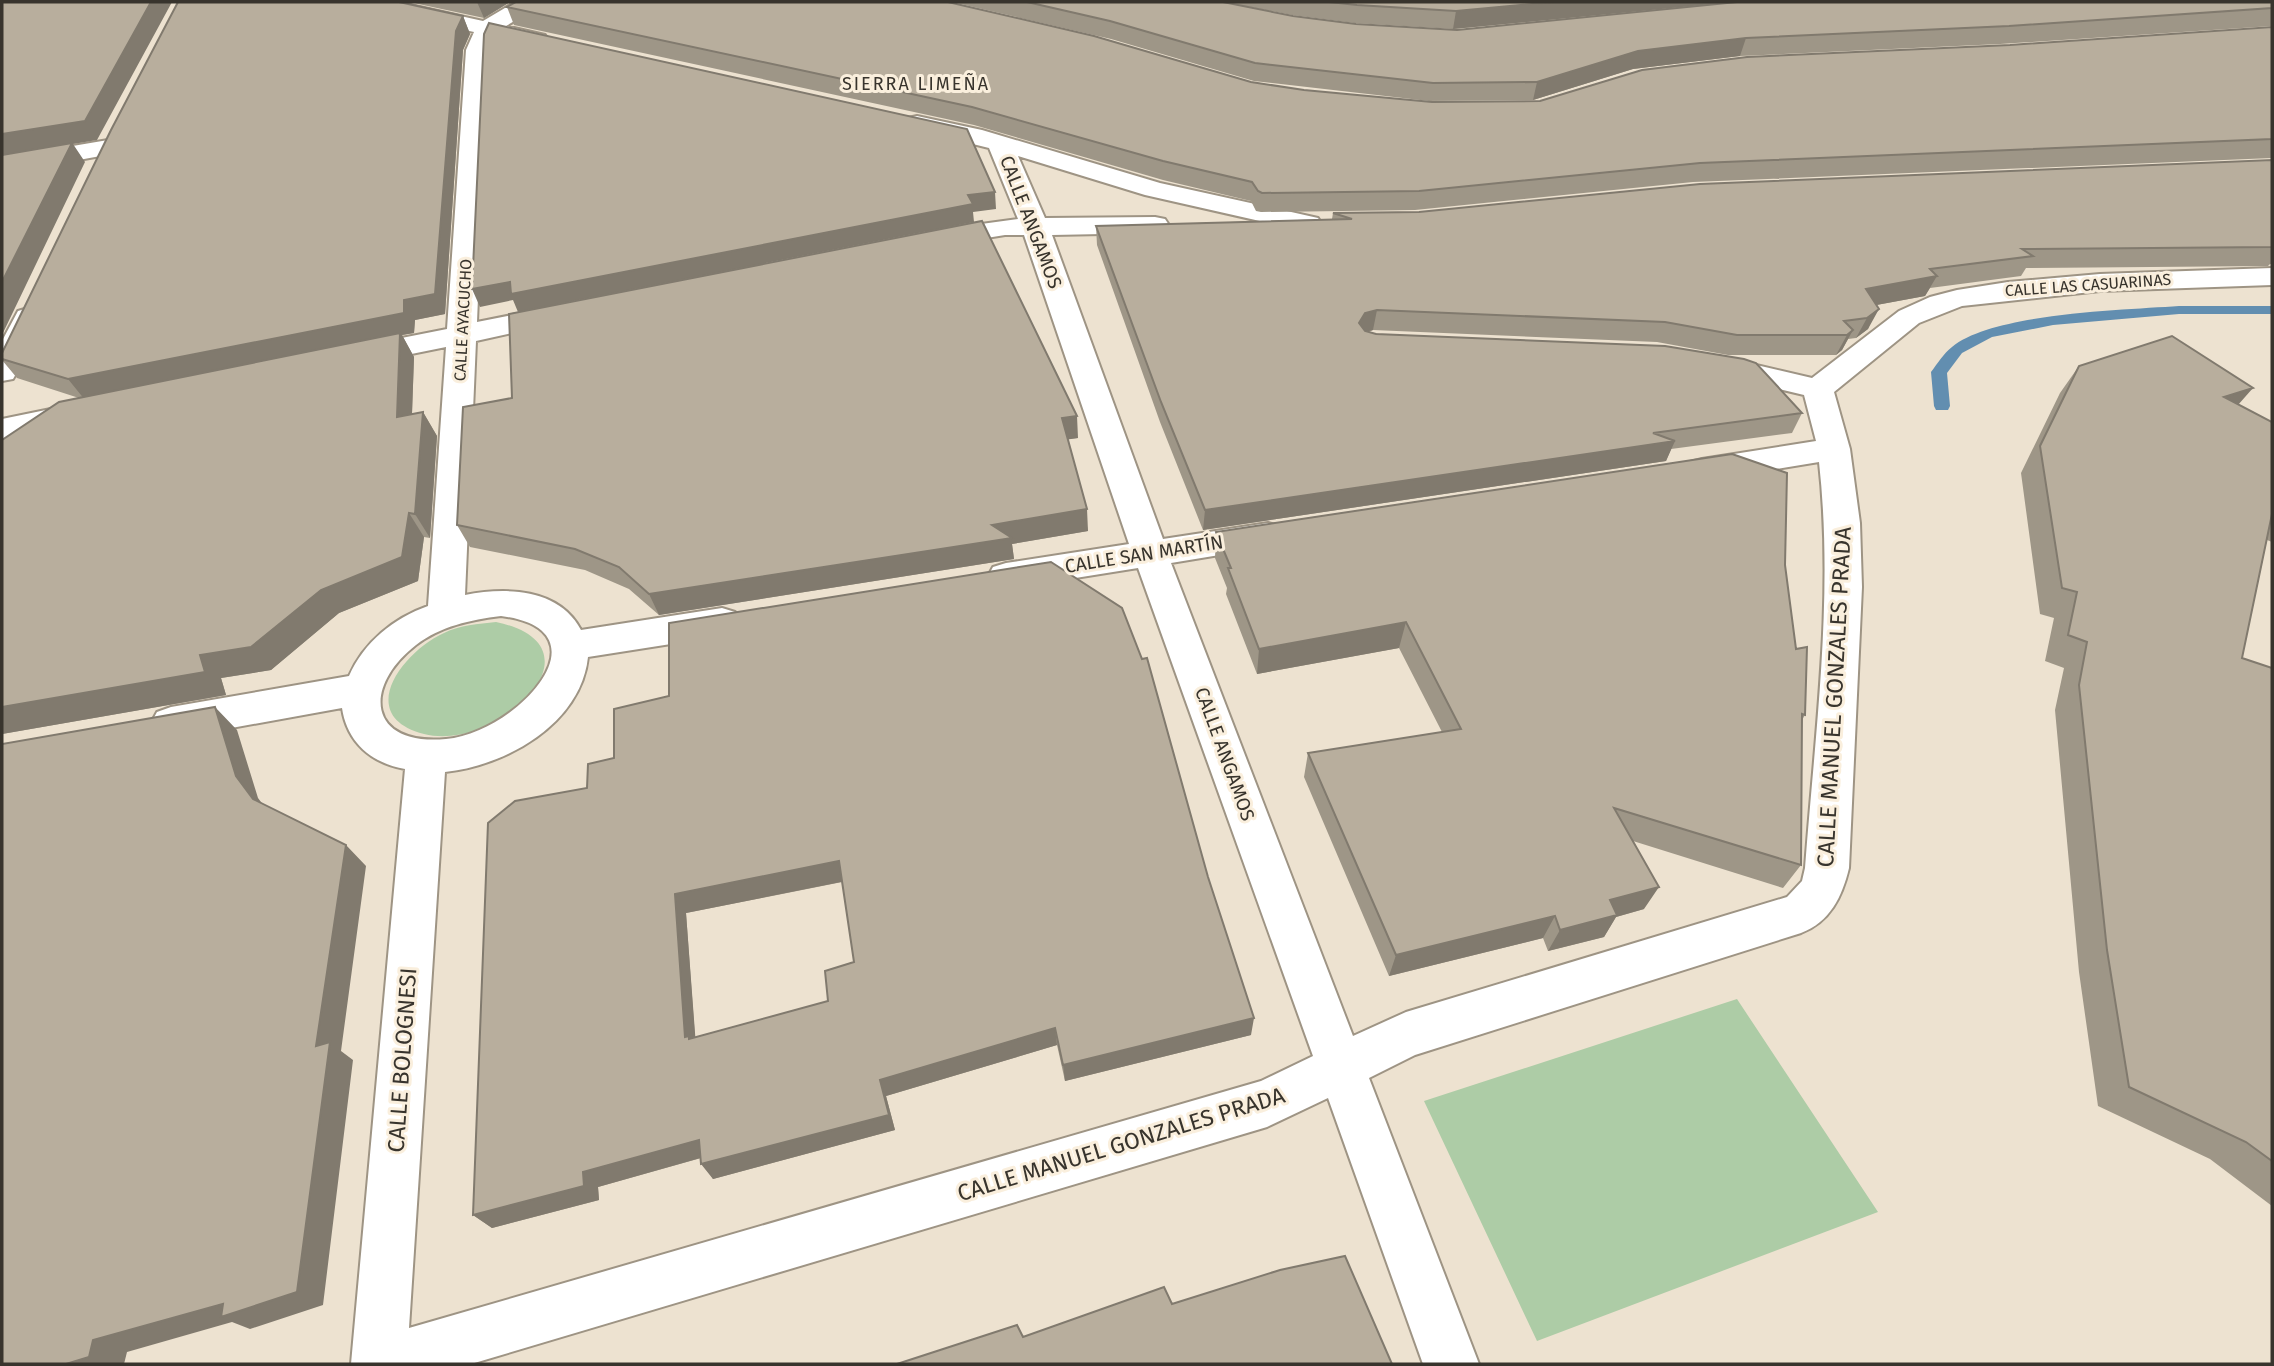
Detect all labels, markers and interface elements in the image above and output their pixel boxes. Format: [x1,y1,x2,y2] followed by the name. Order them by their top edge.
[842,72,990,95] district label: SIERRA LIMEÑA
[995,152,1067,292] street label: CALLE ANGAMOS
[450,258,476,382] street label: CALLE AYACUCHO
[2004,270,2172,300] street label: CALLE LAS CASUARINAS
[1811,525,1857,868] street label: CALLE MANUEL GONZALES PRADA
[1063,530,1225,578] street label: CALLE SAN MARTÍN
[1190,684,1260,824] street label: CALLE ANGAMOS
[382,967,422,1153] street label: CALLE BOLOGNESI
[954,1081,1289,1207] street label: CALLE MANUEL GONZALES PRADA

